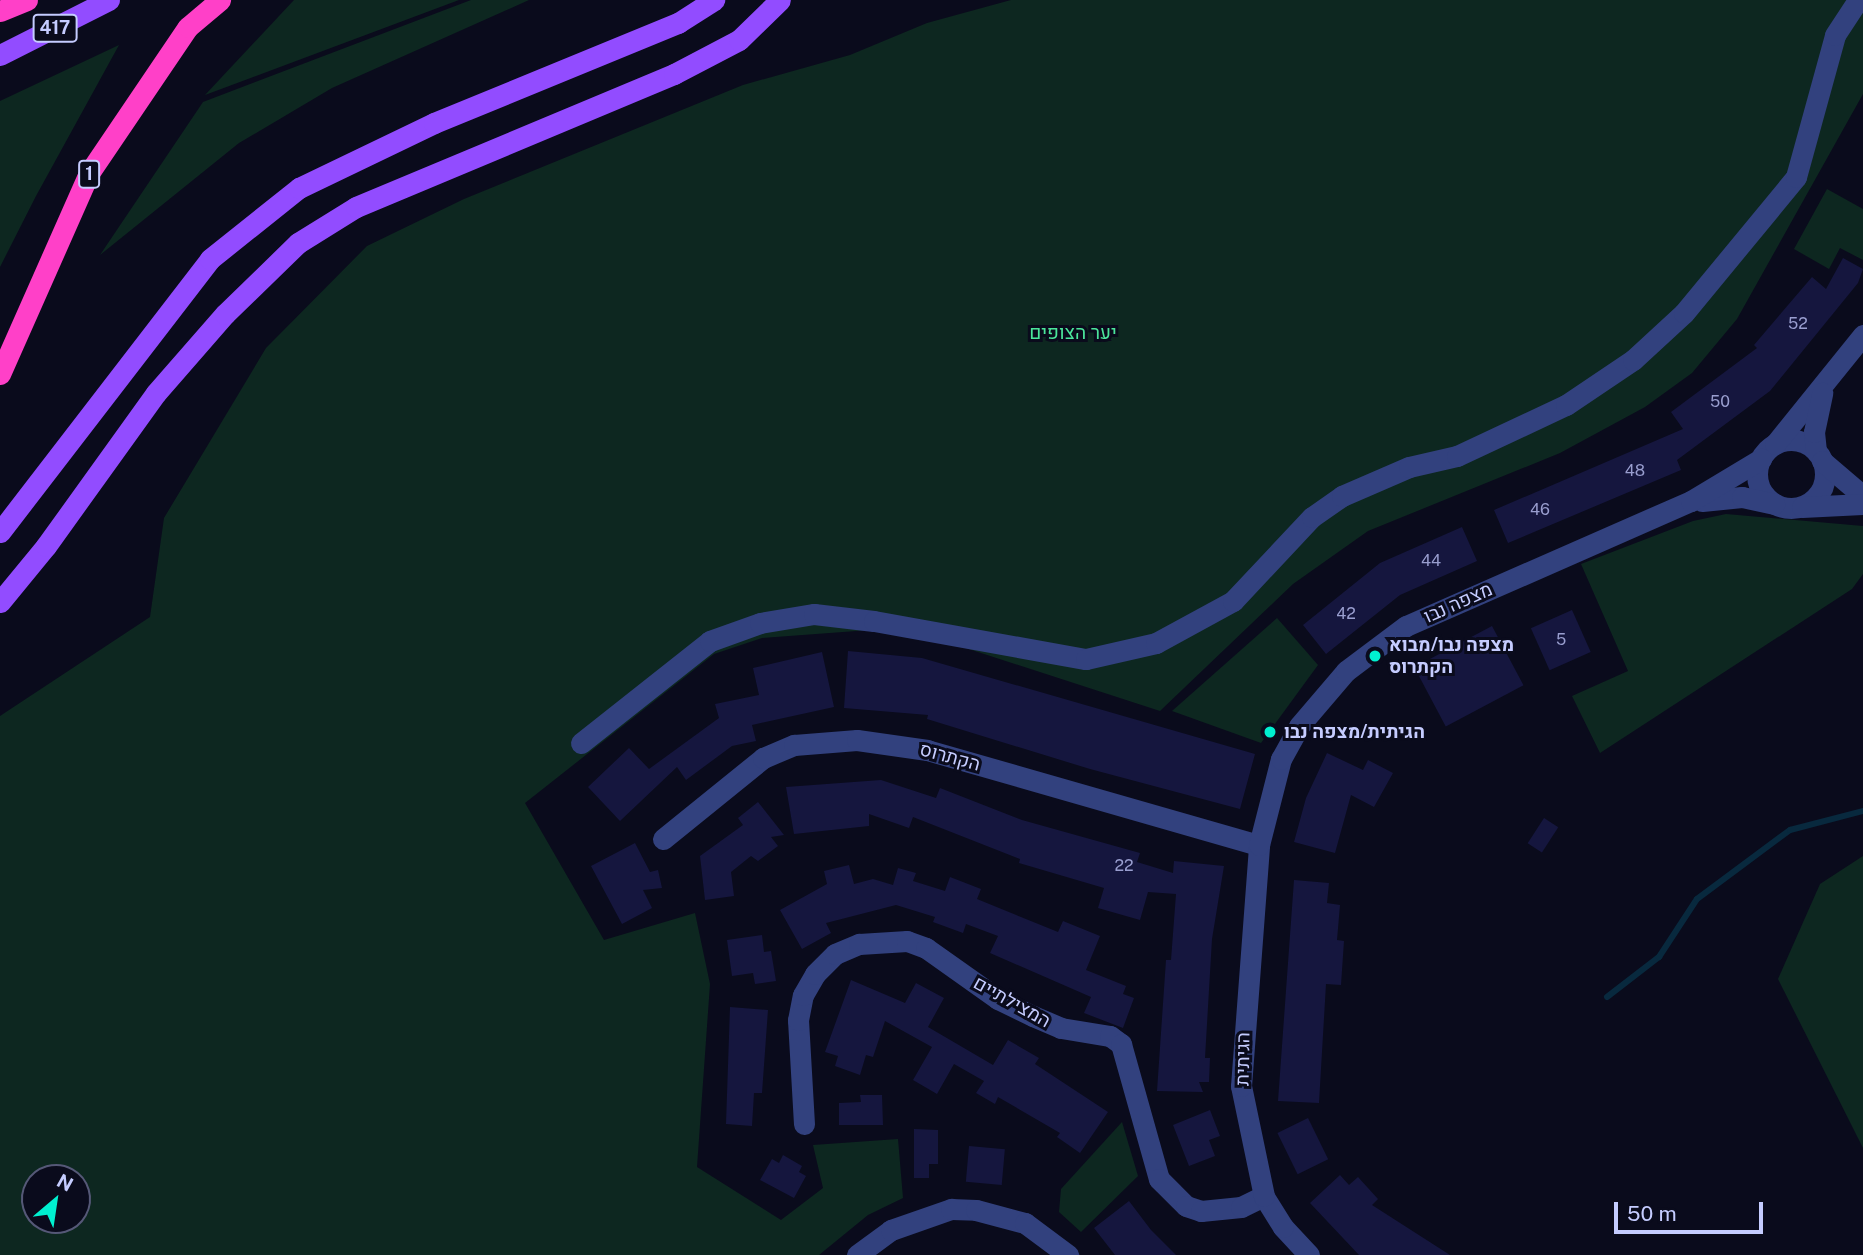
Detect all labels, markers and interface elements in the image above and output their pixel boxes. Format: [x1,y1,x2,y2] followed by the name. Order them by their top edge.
[32,13,78,42] road number: 417
[77,160,101,188] road number: 1
[1788,314,1808,334] house number: 52
[1029,322,1117,344] park label: יער הצופים
[1710,392,1730,412] house number: 50
[1625,461,1645,481] house number: 48
[1530,500,1550,520] house number: 46
[1421,551,1441,571] house number: 44
[1420,578,1496,628] street label: מצפה נבו
[1336,604,1356,624] house number: 42
[1556,630,1566,650] house number: 5
[1389,634,1514,678] place label: מצפה נבו/מבוא הקתרוס
[1367,648,1383,664] marker: מצפה נבו/מבוא הקתרוס
[1284,721,1425,743] place label: הגיתית/מצפה נבו
[1262,724,1278,740] marker: הגיתית/מצפה נבו
[917,738,983,776] street label: הקתרוס
[1114,856,1134,876] house number: 22
[970,972,1054,1032] street label: המצילתיים
[1231,1032,1255,1086] street label: הגיתית
[21,1164,91,1234] north arrow
[53,1169,77,1196] text: N
[1618,1188,1767,1232] scale bar
[1627,1201,1677,1226] text: 50 m

